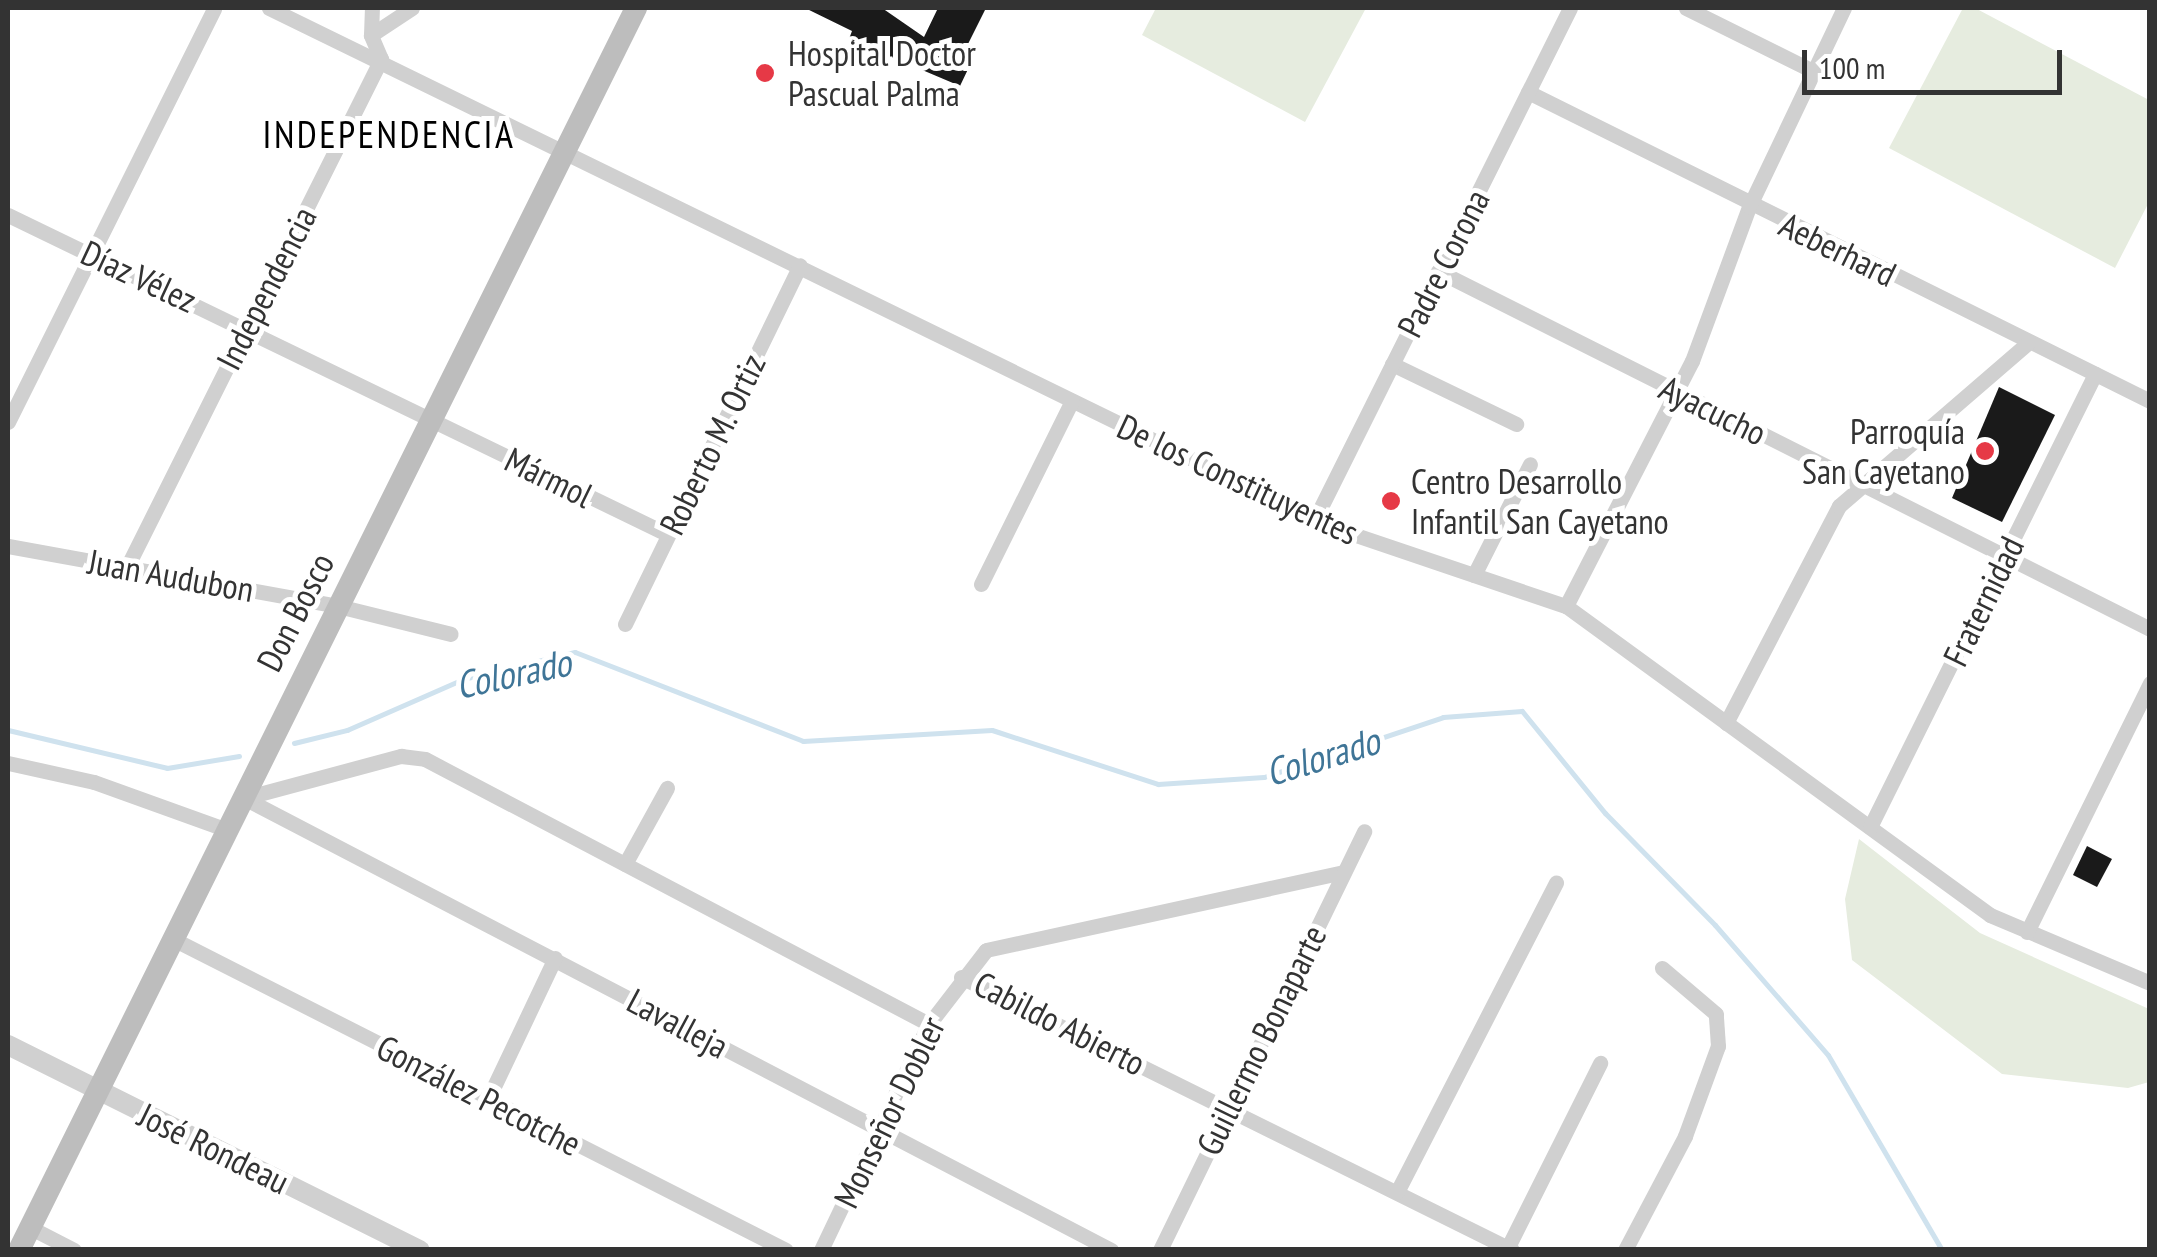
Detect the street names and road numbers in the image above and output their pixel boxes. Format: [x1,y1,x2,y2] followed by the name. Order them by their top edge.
[1388,182,1498,344] street label: Padre Corona
[207,200,325,376] street label: Independencia
[1773,203,1903,295] street label: Aeberhard
[74,231,204,321] street label: Díaz Vélez
[650,346,774,542] street label: Roberto M. Ortiz
[1653,366,1773,454] street label: Ayacucho
[1111,405,1365,553] street label: De los Constituyentes
[498,438,600,516] street label: Mármol
[1934,529,2032,673] street label: Fraternidad
[85,540,257,610] street label: Juan Audubon
[248,546,342,678] street label: Don Bosco
[1187,918,1335,1162] street label: Guillermo Bonaparte
[967,962,1153,1084] street label: Cabildo Abierto
[621,979,735,1067] street label: Lavalleja
[825,1010,953,1214] street label: Monseñor Dobler
[370,1025,588,1165] street label: González Pecotche
[132,1094,296,1202] street label: José Rondeau

